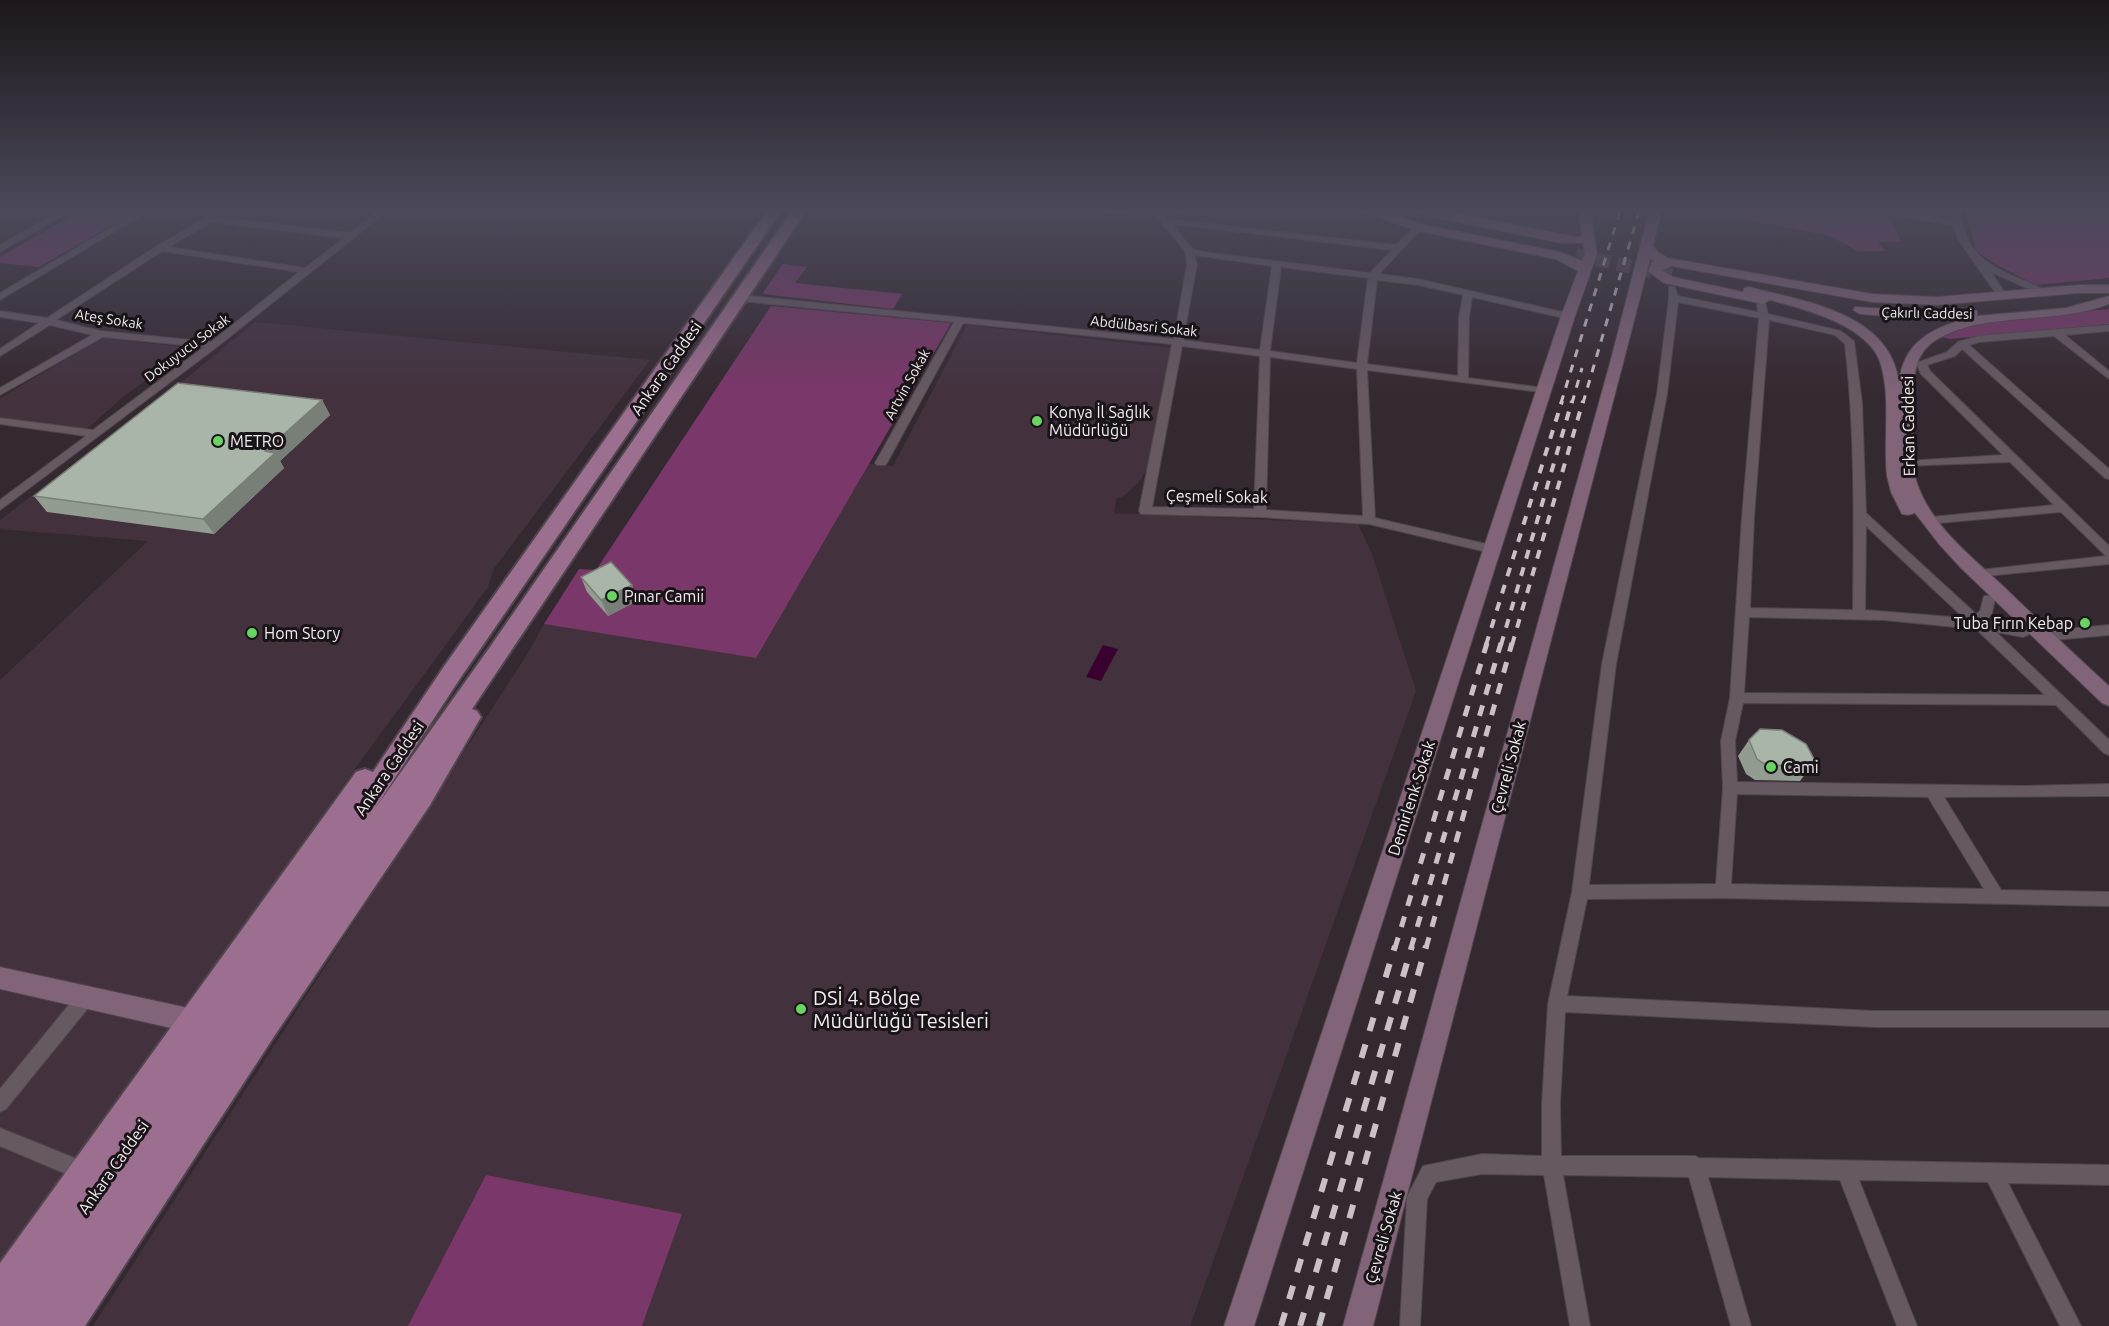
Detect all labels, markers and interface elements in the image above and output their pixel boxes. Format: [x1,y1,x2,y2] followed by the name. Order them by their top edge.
[1881,304,1973,322] street label: Çakırlı Caddesi
[74,306,144,332] street label: Ateş Sokak
[141,311,233,385] street label: Dokuyucu Sokak
[1090,312,1198,340] street label: Abdülbasri Sokak
[627,318,705,418] street label: Ankara Caddesi
[881,346,933,422] street label: Artvin Sokak
[1898,376,1918,476] street label: Erkan Caddesi
[1049,403,1150,439] place label: Konya İl Sağlık Müdürlüğü
[1030,414,1044,428] marker: Konya İl Sağlık Müdürlüğü
[230,432,284,450] place label: METRO
[211,434,225,448] marker: METRO
[1166,486,1268,506] street label: Çeşmeli Sokak
[624,587,704,605] place label: Pınar Camii
[605,589,619,603] marker: Pınar Camii
[1954,614,2073,632] place label: Tuba Fırın Kebap
[2078,616,2092,630] marker: Tuba Fırın Kebap
[264,624,340,642] place label: Hom Story
[245,626,259,640] marker: Hom Story
[351,717,427,819] street label: Ankara Caddesi
[1487,719,1529,815] street label: Çevreli Sokak
[1384,738,1438,858] street label: Demirlenk Sokak
[1783,758,1819,776] place label: Cami
[1764,760,1778,774] marker: Cami
[813,986,989,1032] place label: DSİ 4. Bölge Müdürlüğü Tesisleri
[794,1002,808,1016] marker: DSİ 4. Bölge Müdürlüğü Tesisleri
[74,1117,152,1217] street label: Ankara Caddesi
[1361,1189,1405,1285] street label: Çevreli Sokak

